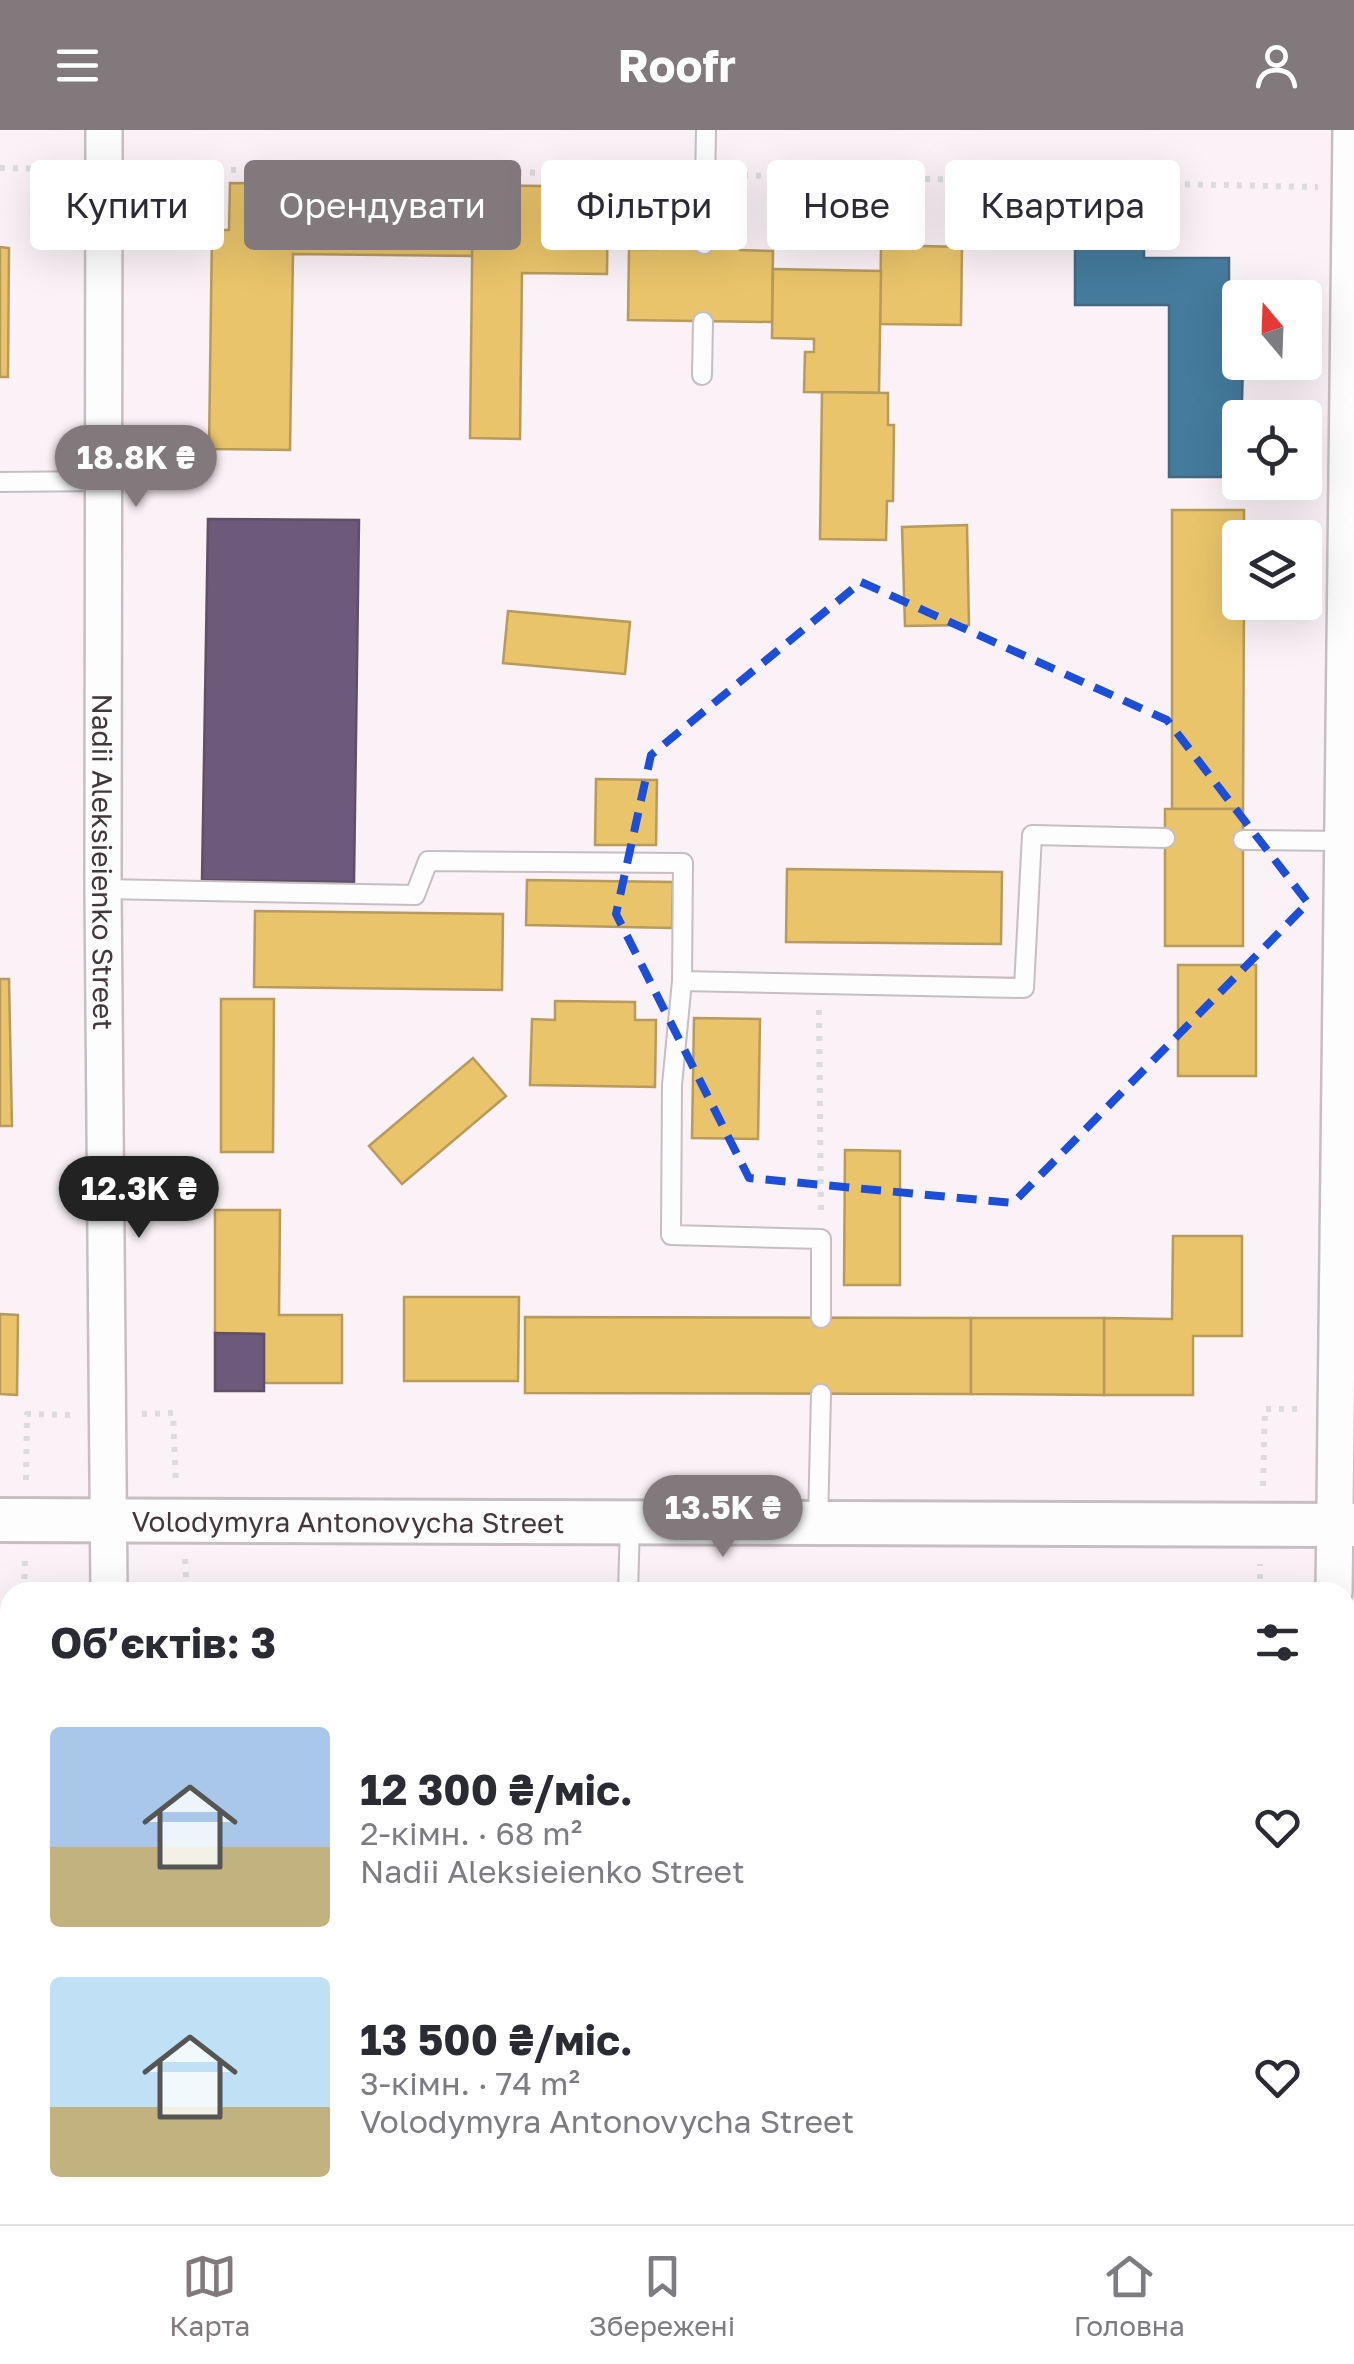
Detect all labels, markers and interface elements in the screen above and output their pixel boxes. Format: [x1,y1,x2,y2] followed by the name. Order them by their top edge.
[50,38,105,93] icon: menu
[618,38,736,92] text: Roofr
[1249,38,1304,93] icon: person
[30,160,224,250] chip: Купити
[244,160,521,250] chip: Орендувати
[541,160,747,250] chip: Фільтри
[767,160,925,250] chip: Нове
[945,160,1180,250] chip: Квартира
[1222,280,1322,380] north arrow
[1222,280,1322,620] map controls
[1222,400,1322,500] button: locate
[44,425,228,510] pin: 18.8K ₴
[77,438,195,476] text: 18.8K ₴
[1222,520,1322,620] button: layers
[86,693,121,1031] street label: Nadii Aleksieienko Street
[47,1156,231,1241] pin: 12.3K ₴
[81,1169,197,1207] text: 12.3K ₴
[631,1475,815,1560] pin: 13.5K ₴
[665,1488,781,1526] text: 13.5K ₴
[132,1504,564,1539] street label: Volodymyra Antonovycha Street
[1250,1615,1305,1670] icon: filters
[50,1617,276,1667] text: Об’єктів: 3
[360,1764,633,1814] text: 12 300 ₴/міс.
[130,1767,250,1887] icon: home
[1250,1800,1305,1855] icon: heart
[360,1814,582,1852] text: 2-кімн. · 68 m²
[360,1852,745,1890] text: Nadii Aleksieienko Street
[360,2014,633,2064] text: 13 500 ₴/міс.
[130,2017,250,2137] icon: home
[1250,2050,1305,2105] icon: heart
[360,2064,580,2102] text: 3-кімн. · 74 m²
[360,2102,854,2140] text: Volodymyra Antonovycha Street
[169,2249,250,2342] tab: Карта
[589,2249,735,2342] tab: Збережені
[1074,2249,1185,2342] tab: Головна

